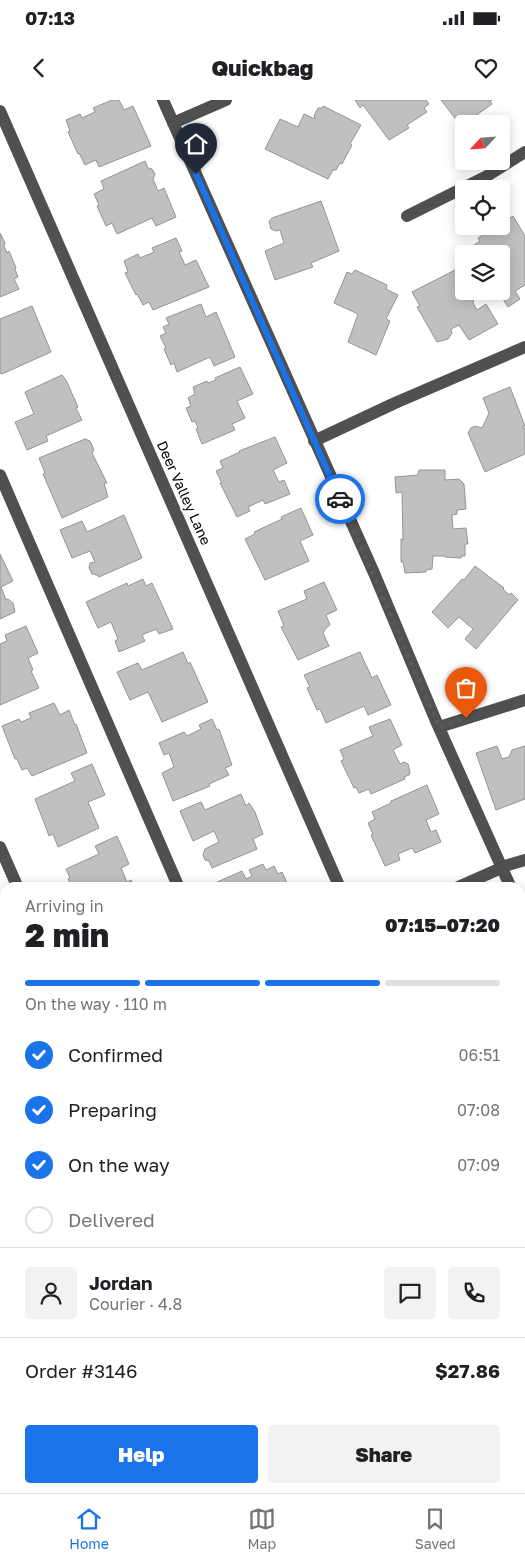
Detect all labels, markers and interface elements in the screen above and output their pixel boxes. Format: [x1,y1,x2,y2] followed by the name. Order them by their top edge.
[25,6,75,29] text: 07:13
[25,54,53,82] icon: back
[212,54,313,81] text: Quickbag
[472,54,500,82] icon: heart
[455,115,510,170] north arrow
[455,115,510,300] map controls
[175,123,217,174] pin
[182,130,210,158] icon: home
[455,180,510,235] button: locate
[455,245,510,300] button: layers
[154,438,215,548] street label: Deer Valley Lane
[315,474,365,524] courier
[326,485,354,513] icon: car
[445,667,487,718] pin
[452,674,480,702] icon: bag
[25,896,104,916] text: Arriving in
[385,913,500,936] text: 07:15–07:20
[25,916,109,954] text: 2 min
[25,994,167,1014] text: On the way · 110 m
[25,1041,53,1069] icon: check
[68,1043,163,1066] text: Confirmed
[459,1045,500,1065] text: 06:51
[25,1096,53,1124] icon: check
[68,1098,157,1121] text: Preparing
[457,1100,500,1120] text: 07:08
[25,1151,53,1179] icon: check
[68,1153,170,1176] text: On the way
[457,1155,500,1175] text: 07:09
[68,1208,155,1231] text: Delivered
[25,1267,77,1319] button: person
[384,1267,436,1319] button: chat
[448,1267,500,1319] button: phone
[89,1271,153,1294] text: Jordan
[89,1294,182,1314] text: Courier · 4.8
[25,1359,137,1382] text: Order #3146
[435,1359,500,1382] text: $27.86
[25,1425,258,1483] button: Help
[268,1425,500,1483] button: Share
[69,1505,109,1552] tab: Home
[248,1505,276,1552] tab: Map
[415,1505,456,1552] tab: Saved

